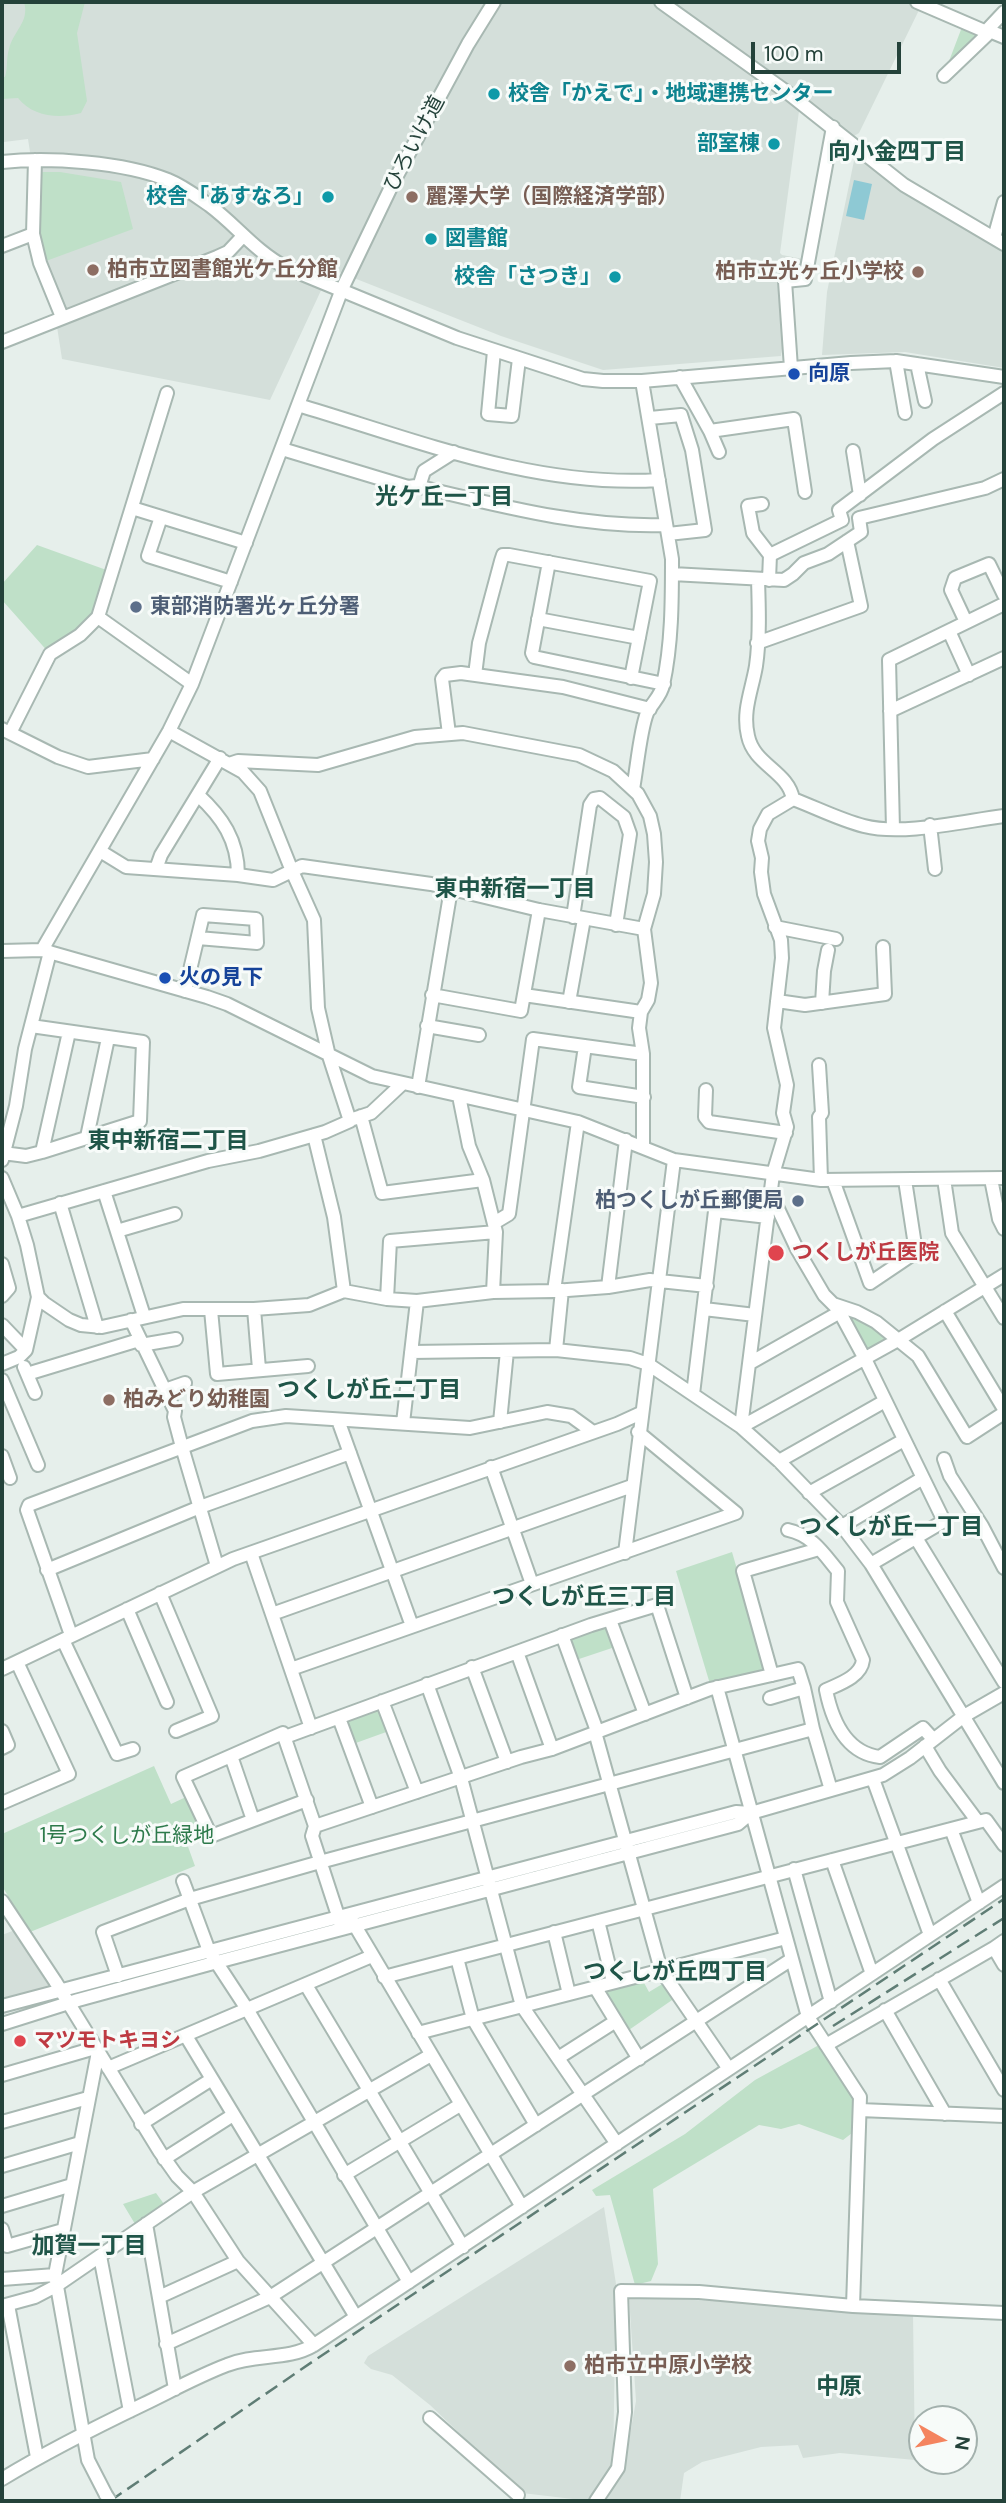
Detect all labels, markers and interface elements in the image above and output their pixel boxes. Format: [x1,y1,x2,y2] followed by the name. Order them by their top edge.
[754,28,904,72] scale bar
[764,40,824,68] text: 100 m
[508,81,833,107] place label: 校舎「かえで」・地域連携センター
[486,86,502,102] marker: 校舎「かえで」・地域連携センター
[379,92,451,196] street label: ひろいけ道
[697,131,760,157] place label: 部室棟
[766,136,782,152] marker: 部室棟
[828,139,966,167] district label: 向小金四丁目
[146,184,314,210] place label: 校舎「あすなろ」
[426,184,678,210] place label: 麗澤大学（国際経済学部）
[320,189,336,205] marker: 校舎「あすなろ」
[404,189,420,205] marker: 麗澤大学（国際経済学部）
[445,226,508,252] place label: 図書館
[423,231,439,247] marker: 図書館
[107,257,338,283] place label: 柏市立図書館光ケ丘分館
[715,259,904,285] place label: 柏市立光ヶ丘小学校
[85,262,101,278] marker: 柏市立図書館光ケ丘分館
[454,264,601,290] place label: 校舎「さつき」
[910,264,926,280] marker: 柏市立光ヶ丘小学校
[607,269,623,285] marker: 校舎「さつき」
[808,361,850,387] place label: 向原
[786,366,802,382] marker: 向原
[375,484,513,512] district label: 光ケ丘一丁目
[150,594,360,620] place label: 東部消防署光ヶ丘分署
[128,599,144,615] marker: 東部消防署光ヶ丘分署
[435,876,595,904] district label: 東中新宿一丁目
[179,965,263,991] place label: 火の見下
[157,970,173,986] marker: 火の見下
[88,1128,248,1156] district label: 東中新宿二丁目
[595,1188,784,1214] place label: 柏つくしが丘郵便局
[790,1193,806,1209] marker: 柏つくしが丘郵便局
[792,1240,939,1266] place label: つくしが丘医院
[766,1243,786,1263] marker: つくしが丘医院
[277,1377,461,1405] district label: つくしが丘二丁目
[123,1387,270,1413] place label: 柏みどり幼稚園
[101,1392,117,1408] marker: 柏みどり幼稚園
[799,1514,983,1542] district label: つくしが丘一丁目
[492,1584,676,1612] district label: つくしが丘三丁目
[40,1823,214,1849] park label: 1号つくしが丘緑地
[583,1959,767,1987] district label: つくしが丘四丁目
[34,2028,181,2054] place label: マツモトキヨシ
[12,2033,28,2049] marker: マツモトキヨシ
[32,2233,146,2261] district label: 加賀一丁目
[584,2353,752,2379] place label: 柏市立中原小学校
[562,2358,578,2374] marker: 柏市立中原小学校
[816,2374,862,2402] district label: 中原
[908,2405,978,2475] north arrow
[949,2434,976,2452] text: N

